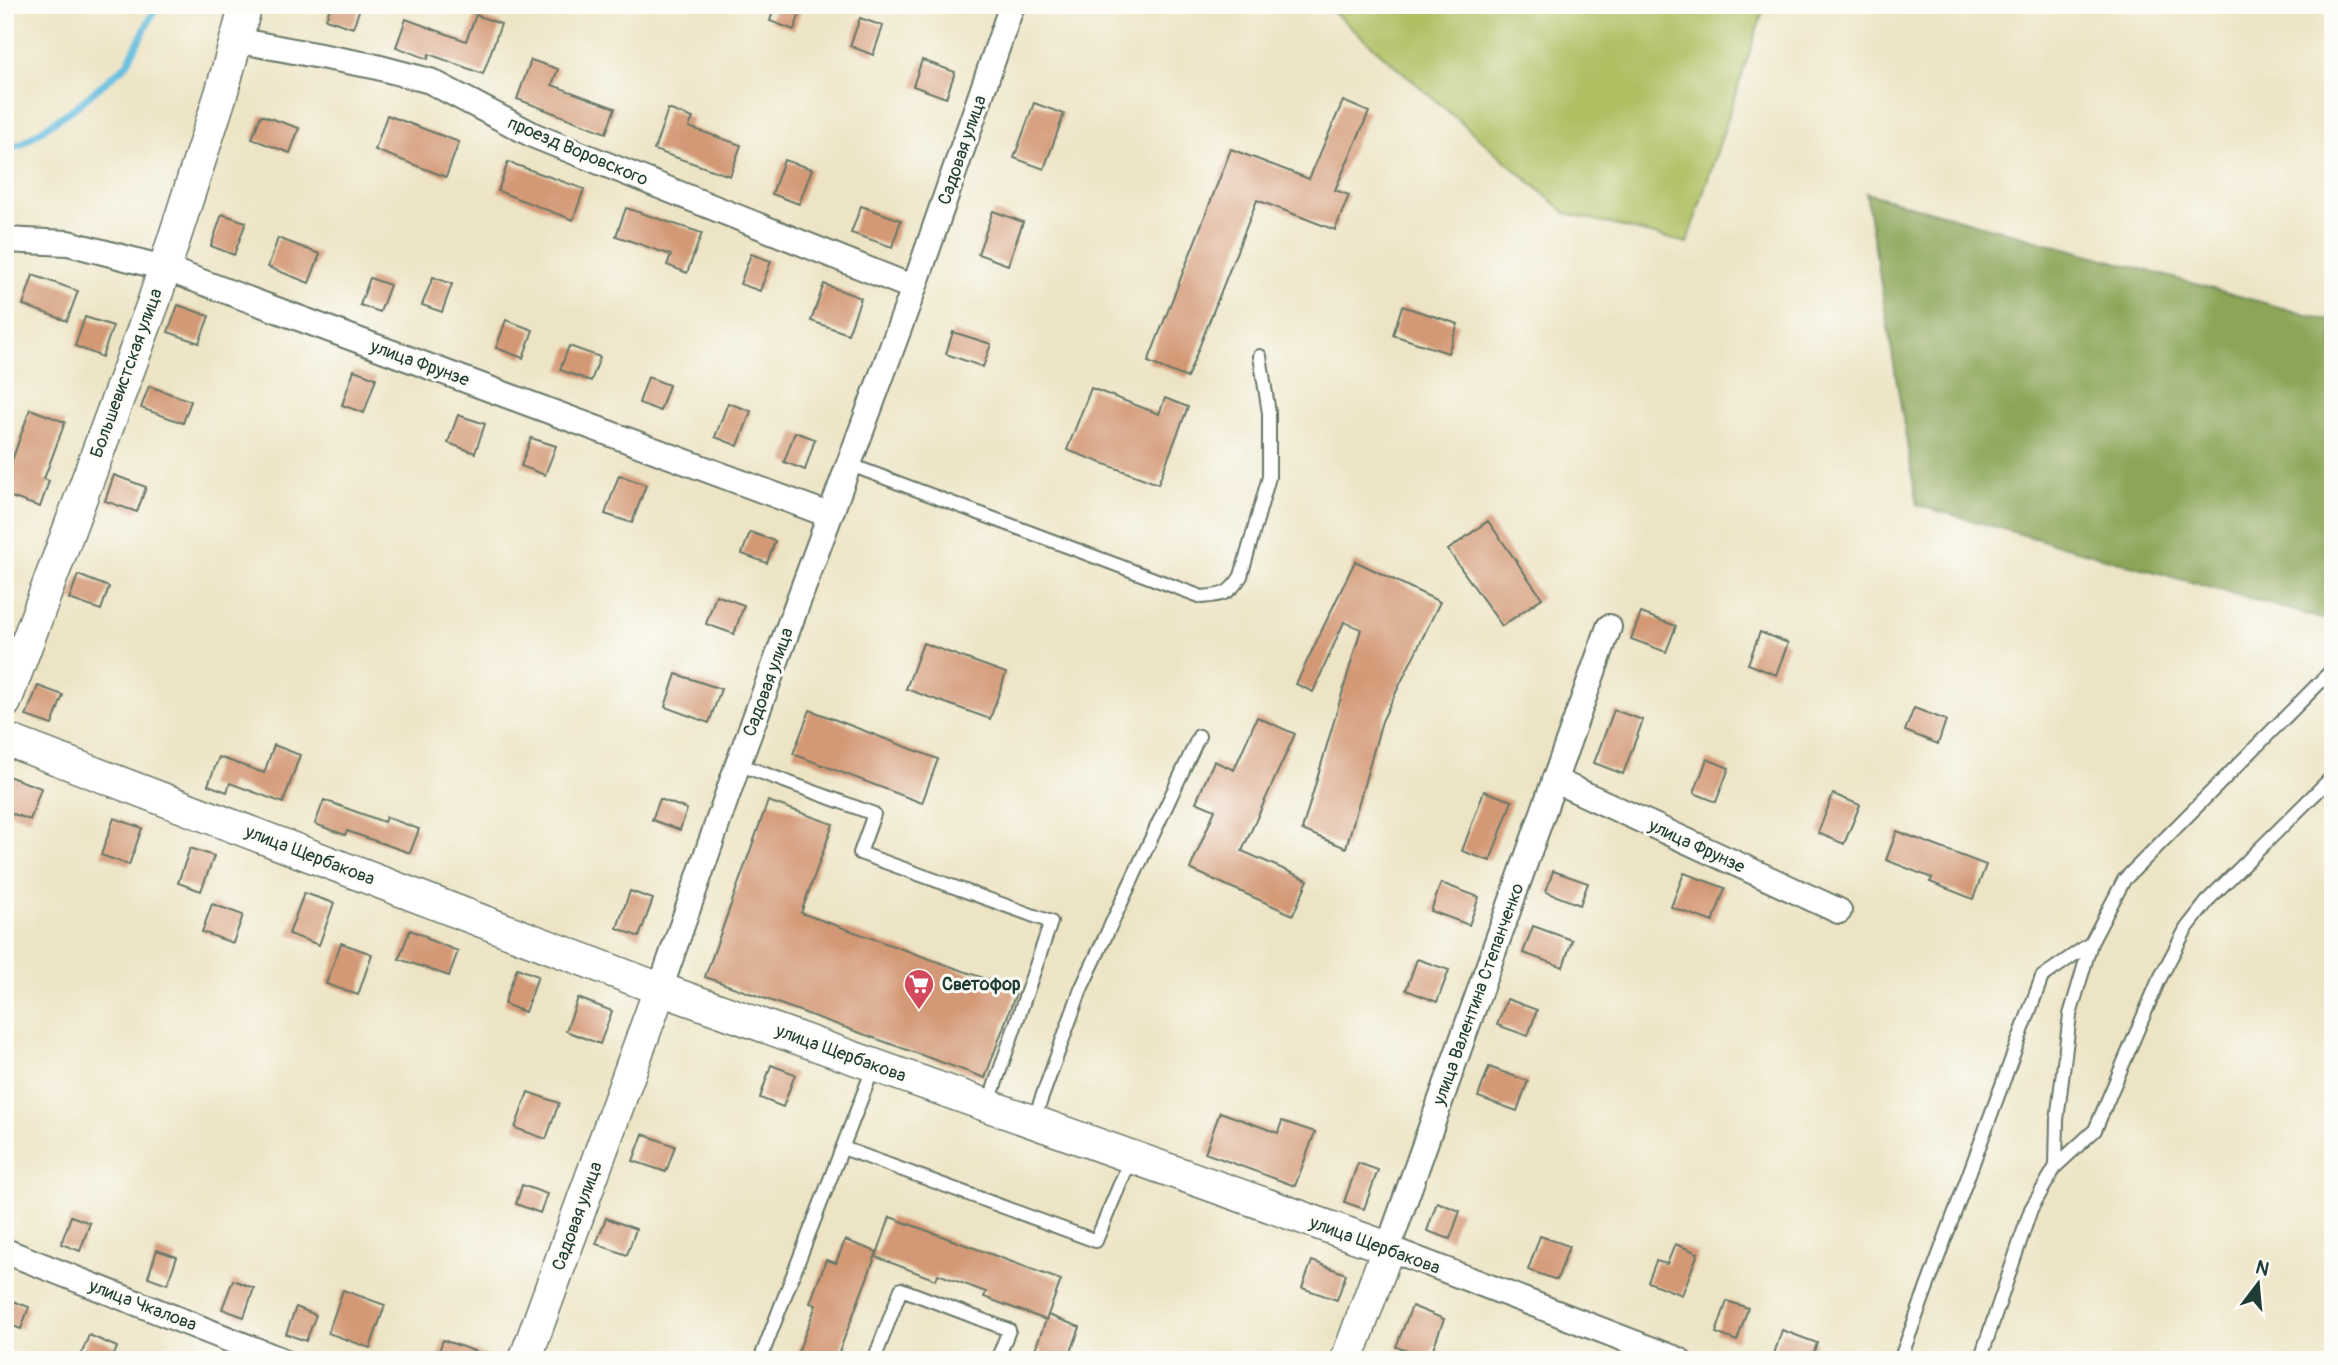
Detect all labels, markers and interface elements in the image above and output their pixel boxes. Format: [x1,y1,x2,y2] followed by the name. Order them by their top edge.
[933,92,992,208] street label: Садовая улица
[504,111,652,192] street label: проезд Воровского
[85,285,168,461] street label: Большевистская улица
[366,335,473,392] street label: улица Фрунзе
[738,625,799,740] street label: Садовая улица
[1644,814,1749,879] street label: улица Фрунзе
[241,820,378,891] street label: улица Щербакова
[1427,880,1529,1109] street label: улица Валентина Степанченко
[902,967,936,1011] supermarket icon: Светофор
[942,973,1021,996] place label: Светофор
[772,1019,909,1088] street label: улица Щербакова
[547,1159,608,1274] street label: Садовая улица
[1306,1211,1443,1280] street label: улица Щербакова
[2222,1250,2292,1320] north arrow
[2253,1255,2272,1282] text: N
[85,1274,200,1337] street label: улица Чкалова

